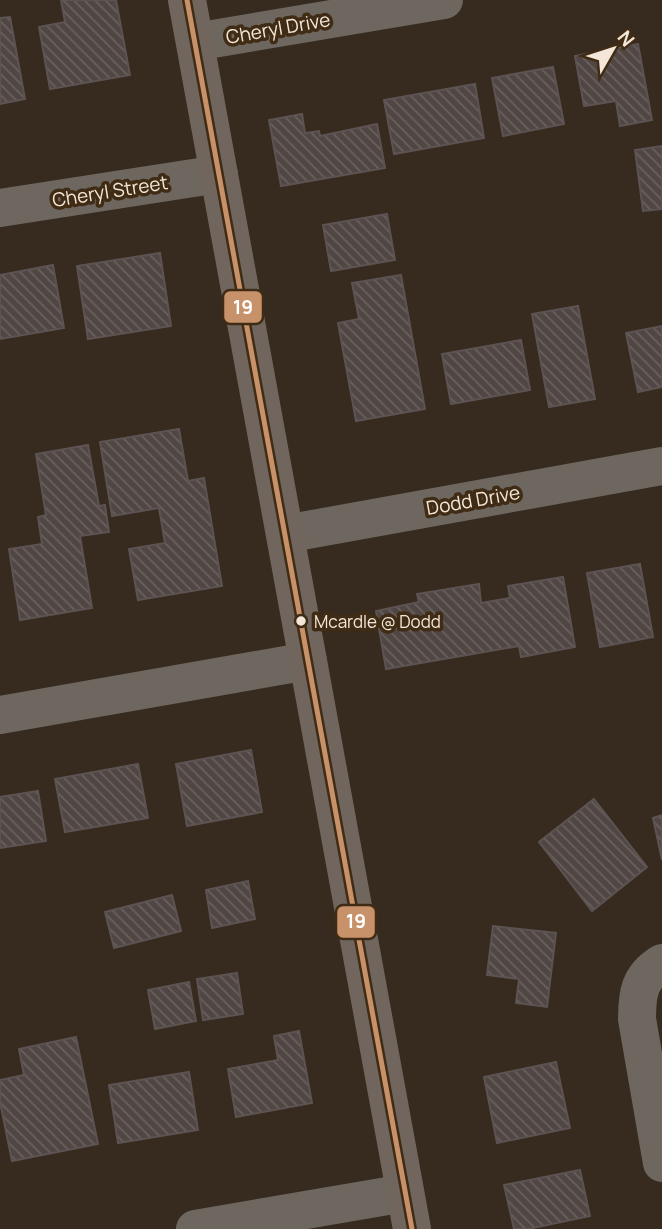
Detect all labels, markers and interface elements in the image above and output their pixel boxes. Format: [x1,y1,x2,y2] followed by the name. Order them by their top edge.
[224,6,332,50] street label: Cheryl Drive
[578,14,648,84] north arrow
[612,25,641,52] text: N
[50,169,170,213] street label: Cheryl Street
[223,290,263,324] line badge: 19
[233,294,253,320] text: 19
[424,479,522,521] street label: Dodd Drive
[314,610,441,633] place label: Mcardle @ Dodd
[294,614,308,628] marker: Mcardle @ Dodd
[336,905,376,939] line badge: 19
[346,908,366,934] text: 19

